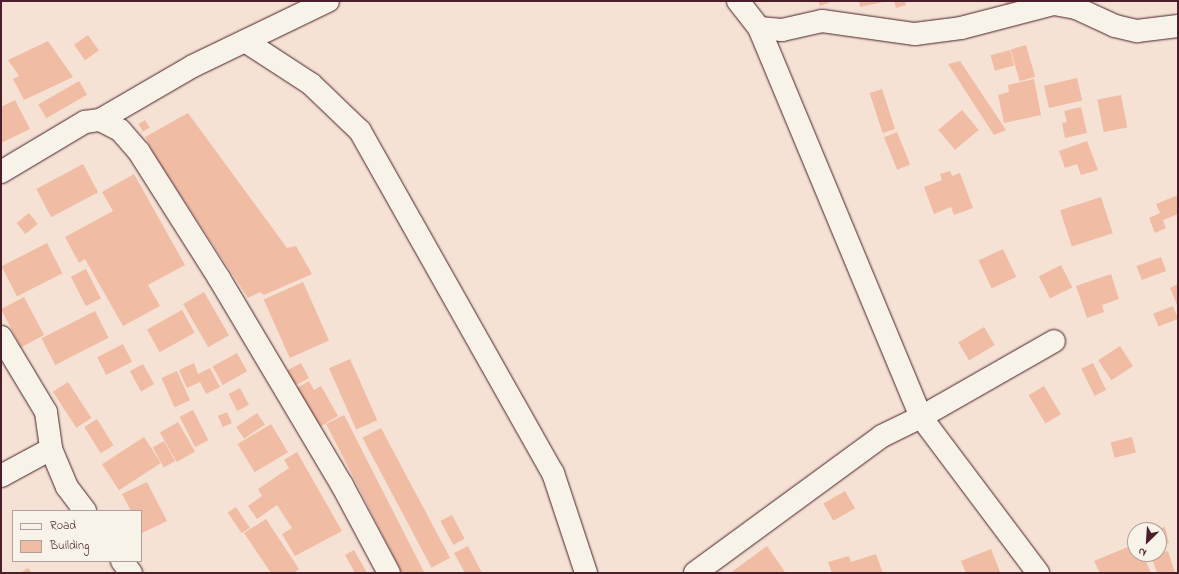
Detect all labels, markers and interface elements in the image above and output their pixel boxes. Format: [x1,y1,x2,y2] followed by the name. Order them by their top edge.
[12,510,142,562] legend
[50,517,76,535] text: Road
[1127,522,1167,562] north arrow
[50,537,89,555] text: Building
[1136,543,1149,561] text: N

